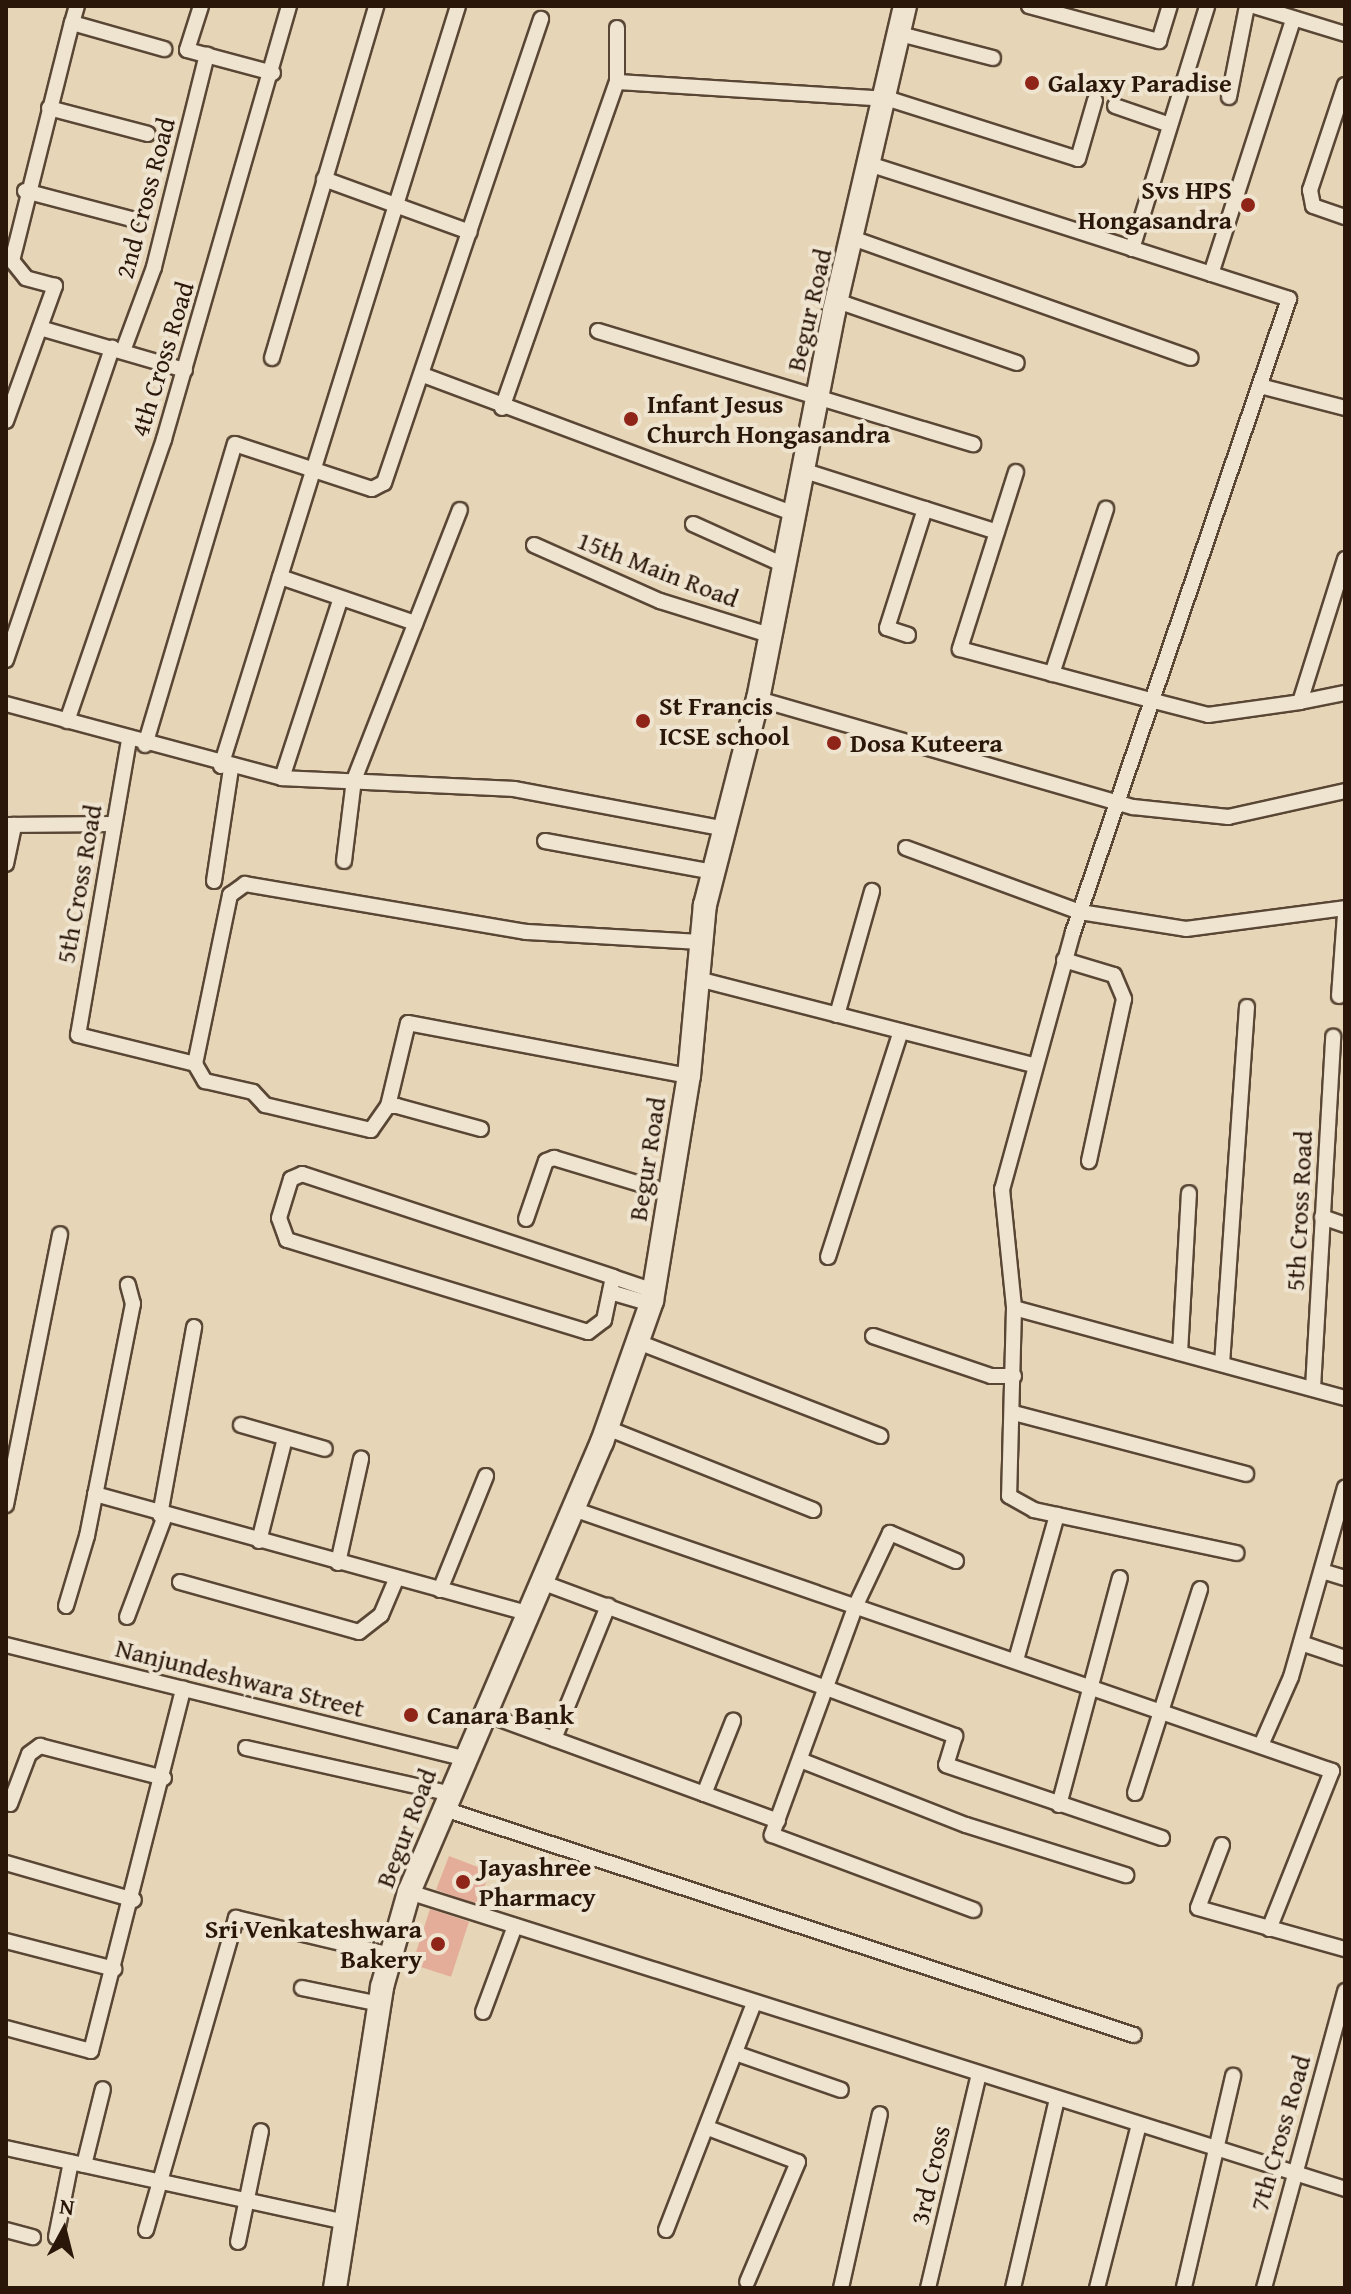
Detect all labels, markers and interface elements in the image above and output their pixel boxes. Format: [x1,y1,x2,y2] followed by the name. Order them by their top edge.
[1048,67,1232,99] place label: Galaxy Paradise
[1023,74,1041,92] marker: Galaxy Paradise
[109,114,181,282] street label: 2nd Cross Road
[1078,174,1232,236] place label: Svs HPS Hongasandra
[1239,196,1257,214] marker: Svs HPS Hongasandra
[780,246,838,374] street label: Begur Road
[124,278,200,440] street label: 4th Cross Road
[647,388,890,450] place label: Infant Jesus Church Hongasandra
[622,410,640,428] marker: Infant Jesus Church Hongasandra
[573,524,743,614] street label: 15th Main Road
[659,690,790,752] place label: St Francis ICSE school
[634,712,652,730] marker: St Francis ICSE school
[850,727,1003,759] place label: Dosa Kuteera
[825,734,843,752] marker: Dosa Kuteera
[50,802,108,966] street label: 5th Cross Road
[622,1095,672,1223] street label: Begur Road
[1279,1130,1319,1292] street label: 5th Cross Road
[112,1632,368,1724] street label: Nanjundeshwara Street
[427,1699,574,1731] place label: Canara Bank
[402,1706,420,1724] marker: Canara Bank
[369,1764,443,1892] street label: Begur Road
[479,1851,596,1912] place label: Jayashree Pharmacy
[454,1873,472,1891] marker: Jayashree Pharmacy
[205,1913,422,1974] place label: Sri Venkateshwara Bakery
[429,1935,447,1953] marker: Sri Venkateshwara Bakery
[1243,2052,1317,2214] street label: 7th Cross Road
[903,2122,957,2228] street label: 3rd Cross
[58,2189,76,2223] text: N
[24,2190,104,2270] north arrow

